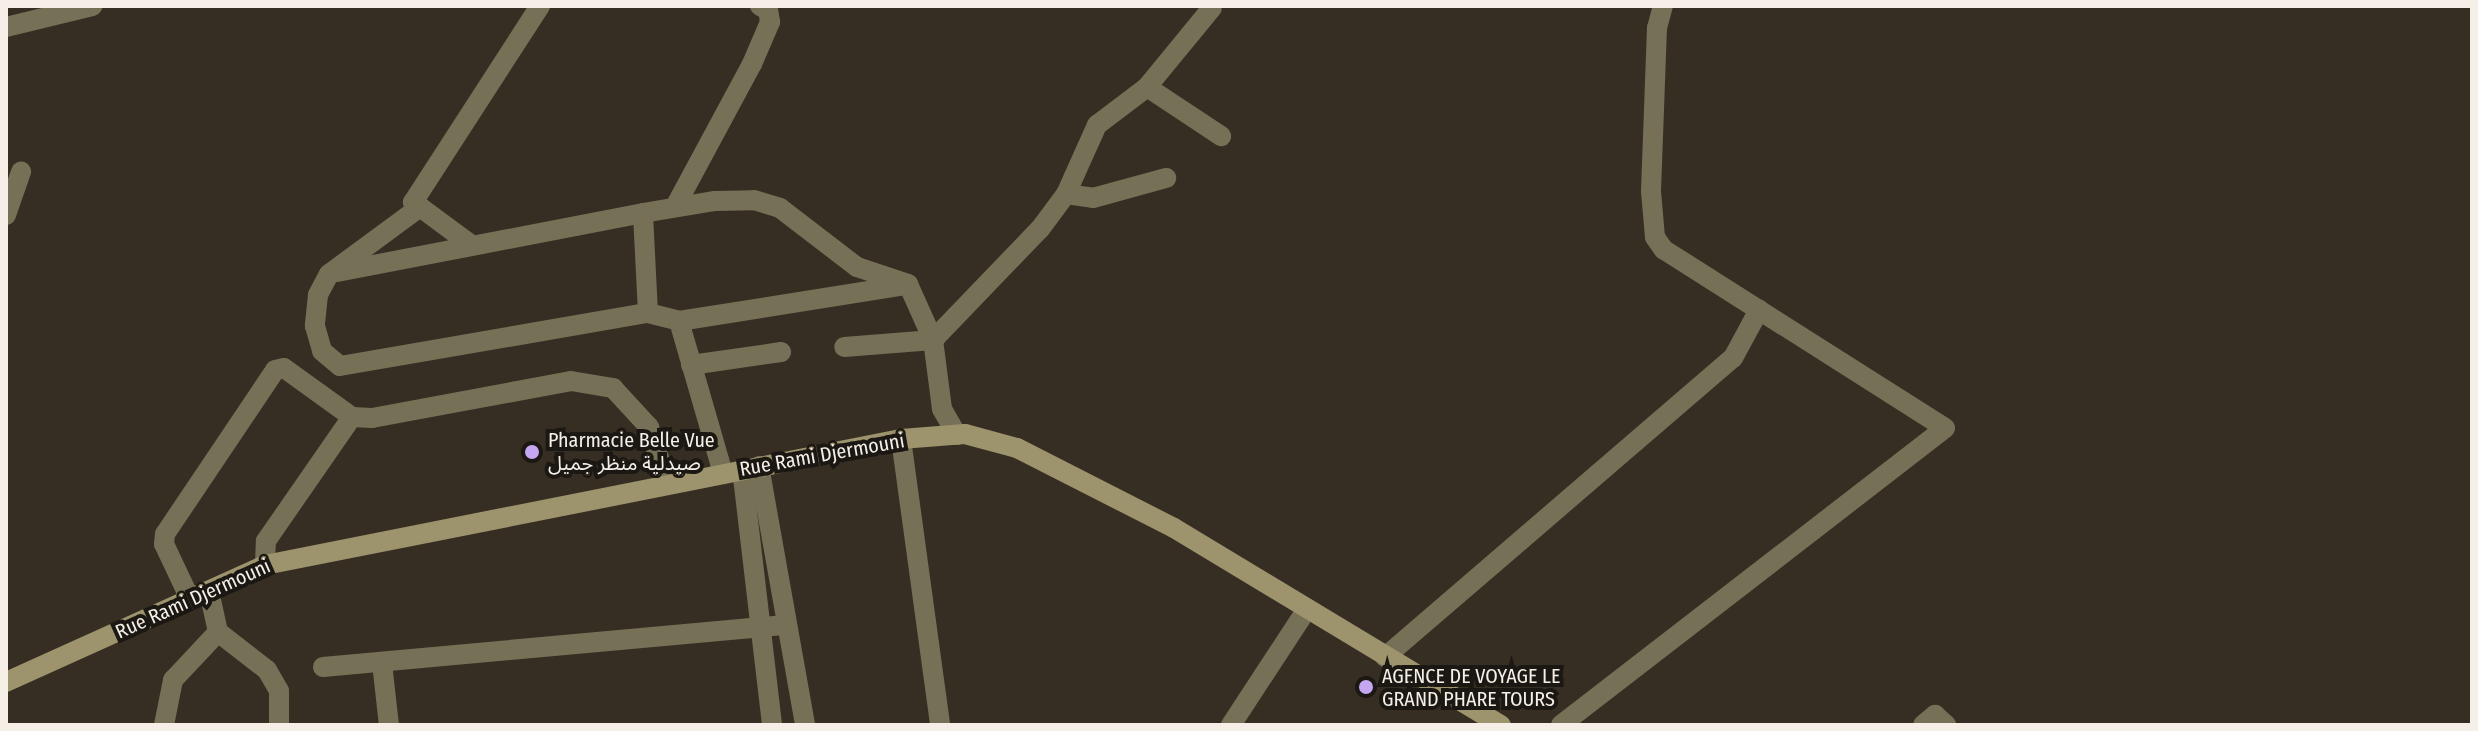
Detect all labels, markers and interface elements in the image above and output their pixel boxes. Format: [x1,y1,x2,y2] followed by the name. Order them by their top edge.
[548,428,715,475] place label: Pharmacie Belle Vue صيدلية منظر جميل
[738,429,906,481] street label: Rue Rami Djermouni
[523,443,541,461] marker: Pharmacie Belle Vue صيدلية منظر جميل
[112,554,274,644] street label: Rue Rami Djermouni
[1382,664,1560,711] place label: AGENCE DE VOYAGE LE GRAND PHARE TOURS
[1357,678,1375,696] marker: AGENCE DE VOYAGE LE GRAND PHARE TOURS

